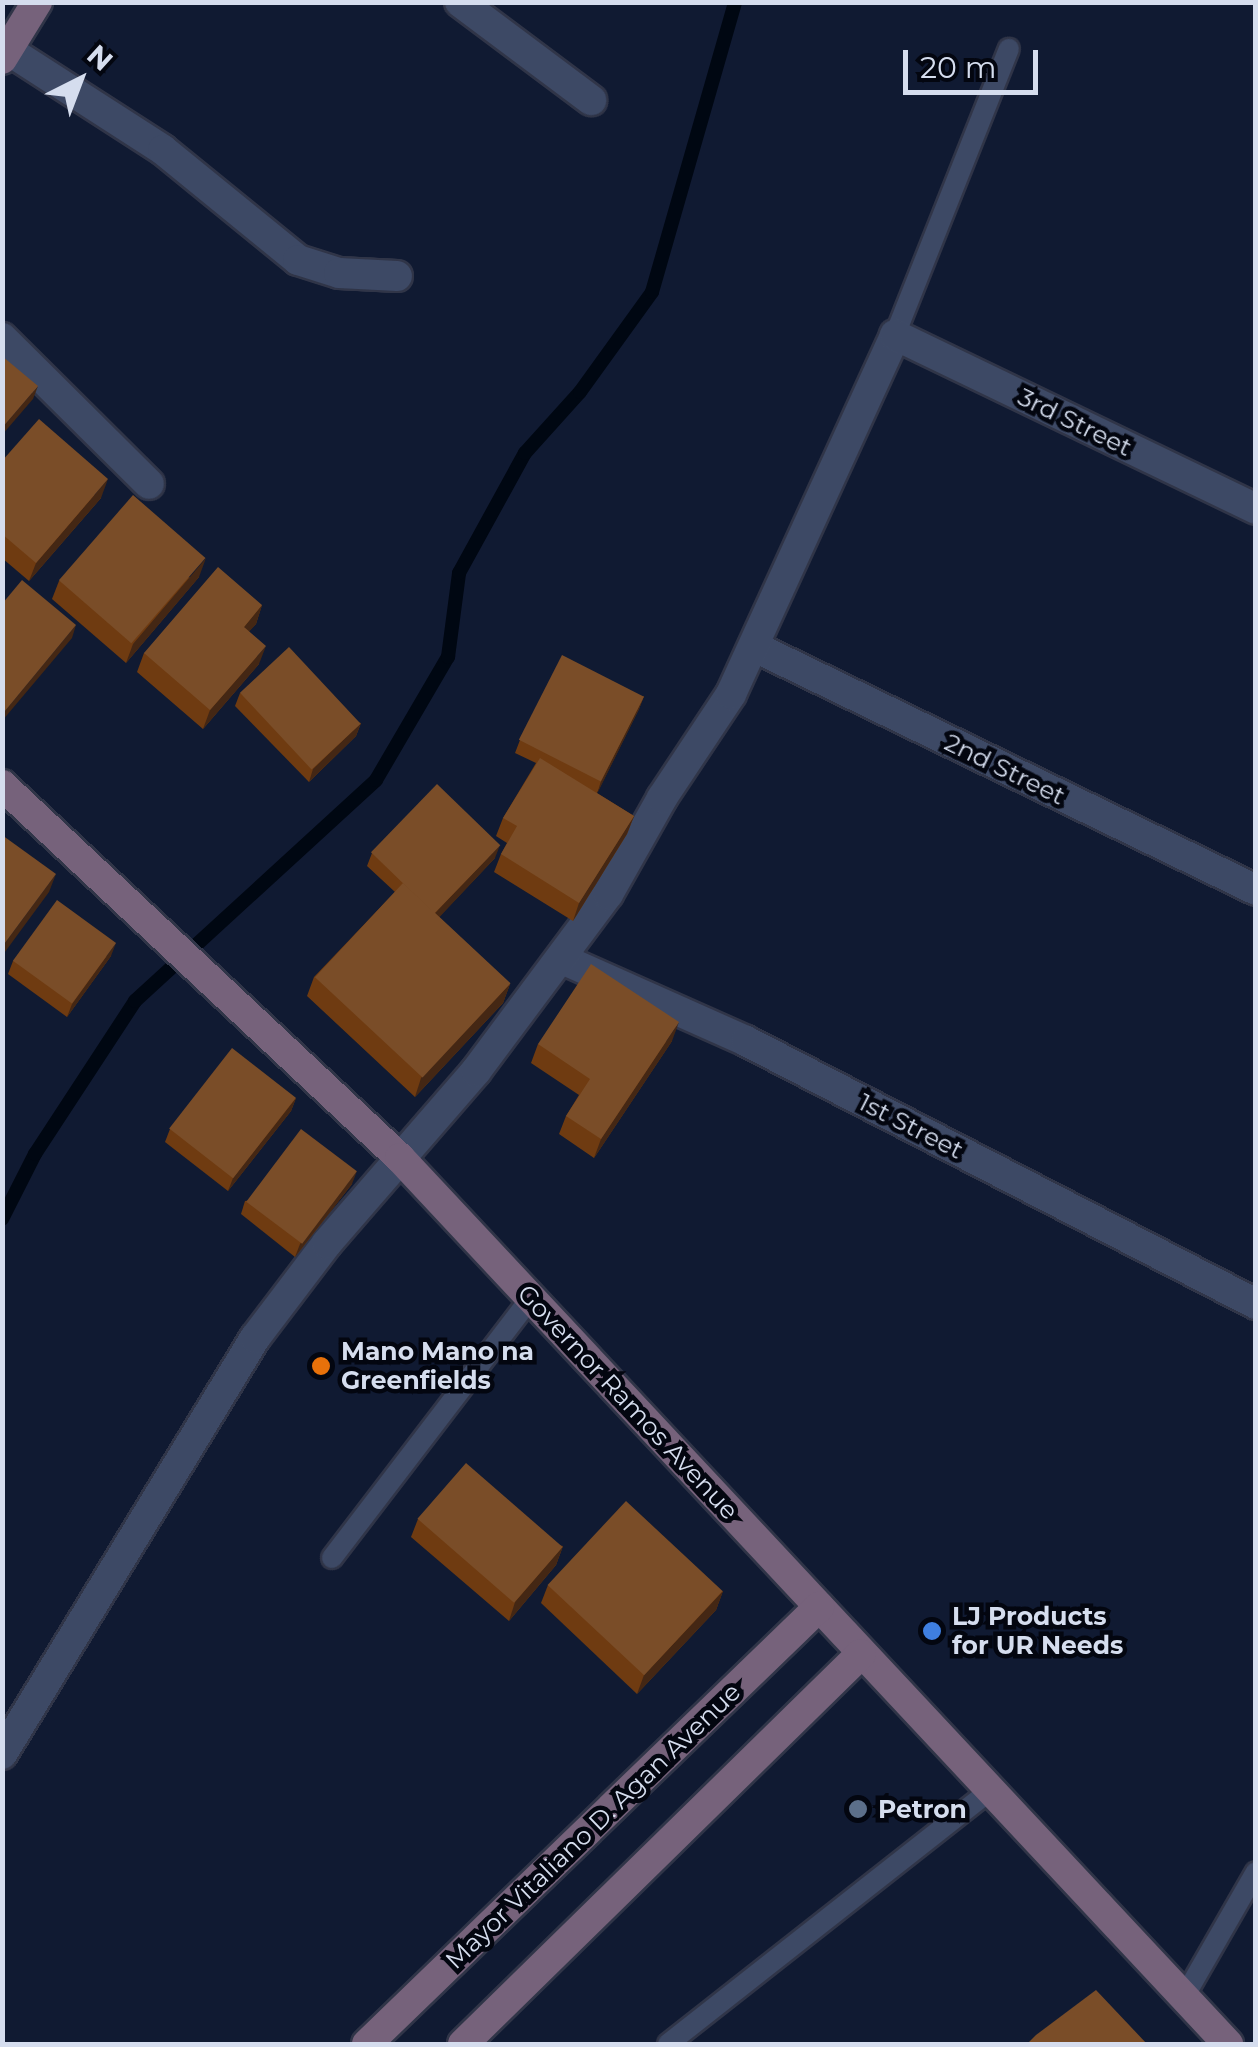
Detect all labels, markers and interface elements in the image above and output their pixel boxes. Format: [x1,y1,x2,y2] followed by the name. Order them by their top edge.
[30,30,130,130] north arrow
[908,30,1043,92] scale bar
[80,38,120,78] text: N
[920,49,997,86] text: 20 m
[1013,382,1137,462] street label: 3rd Street
[940,727,1070,811] street label: 2nd Street
[854,1087,968,1165] street label: 1st Street
[511,1278,745,1526] street label: Governor Ramos Avenue
[341,1337,534,1396] place label: Mano Mano na Greenfields
[310,1355,332,1377] marker: Mano Mano na Greenfields
[952,1602,1123,1661] place label: LJ Products for UR Needs
[921,1620,943,1642] marker: LJ Products for UR Needs
[439,1677,747,1975] street label: Mayor Vitaliano D. Agan Avenue
[878,1794,967,1824] place label: Petron
[847,1798,869,1820] marker: Petron

